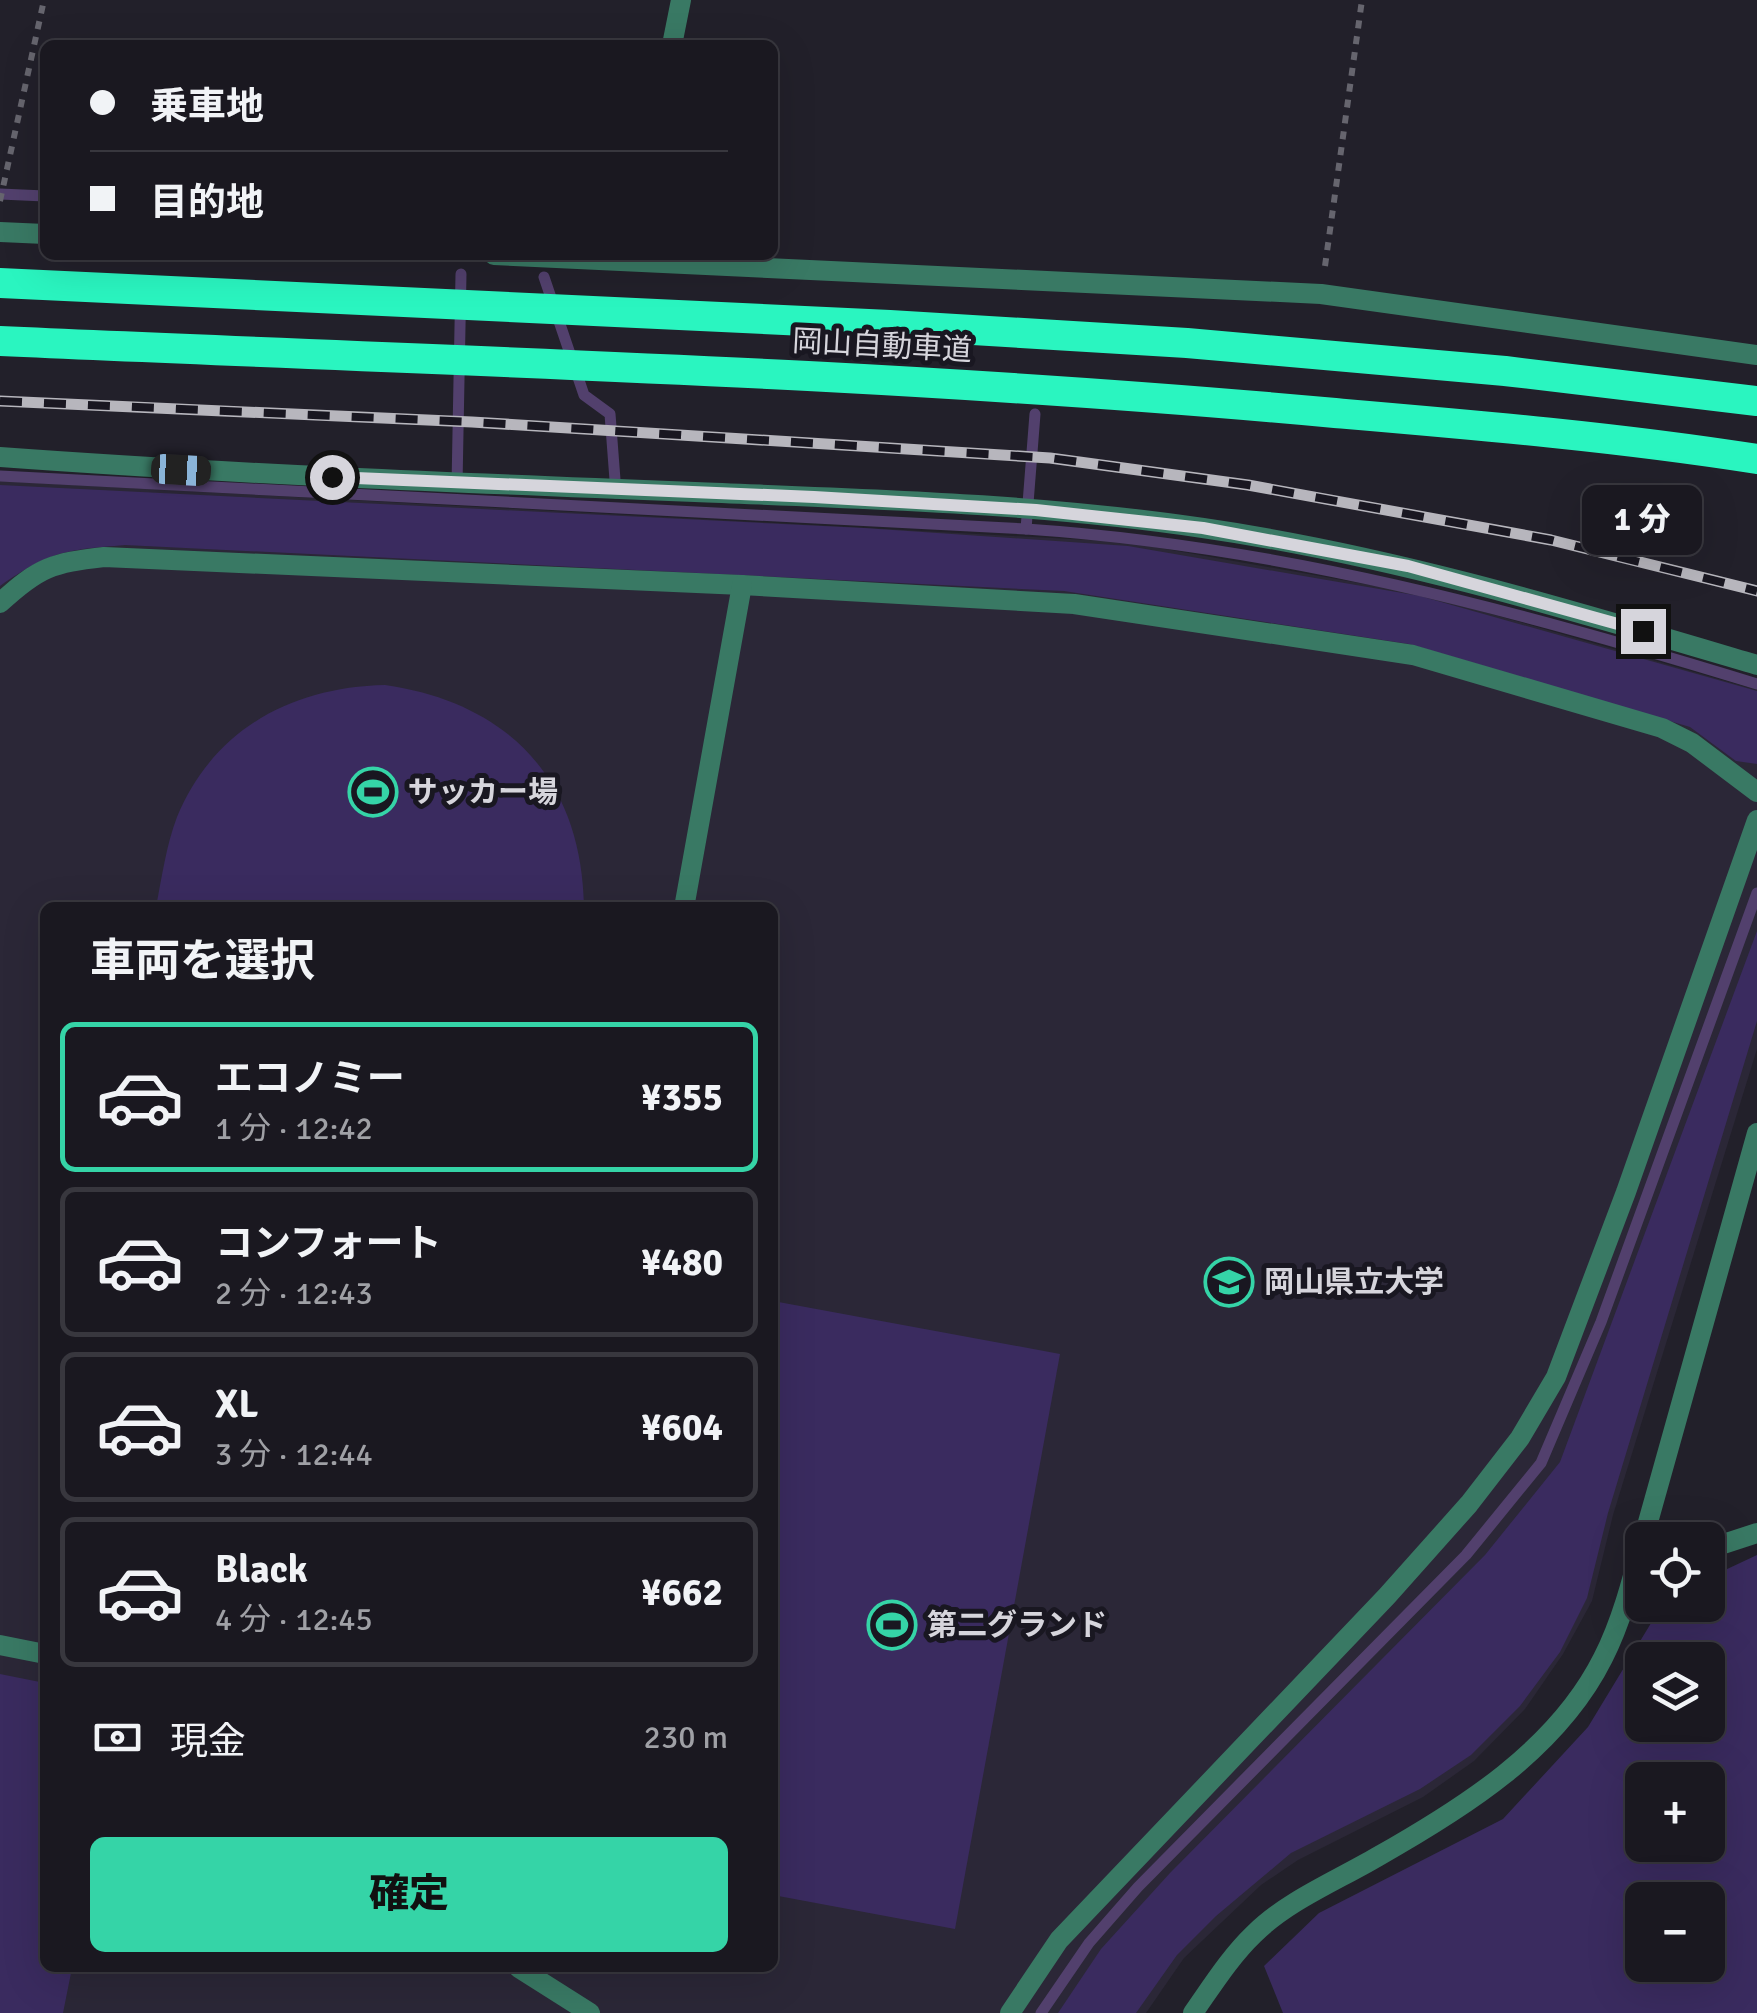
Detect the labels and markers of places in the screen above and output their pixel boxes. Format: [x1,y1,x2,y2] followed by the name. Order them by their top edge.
[347,766,399,818] sports icon: サッカー場
[408,774,558,811] place label: サッカー場
[1203,1256,1255,1308] school or university icon: 岡山県立大学
[1264,1264,1444,1301] place label: 岡山県立大学
[866,1599,918,1651] sports icon: 第二グランド
[927,1607,1107,1644] place label: 第二グランド

